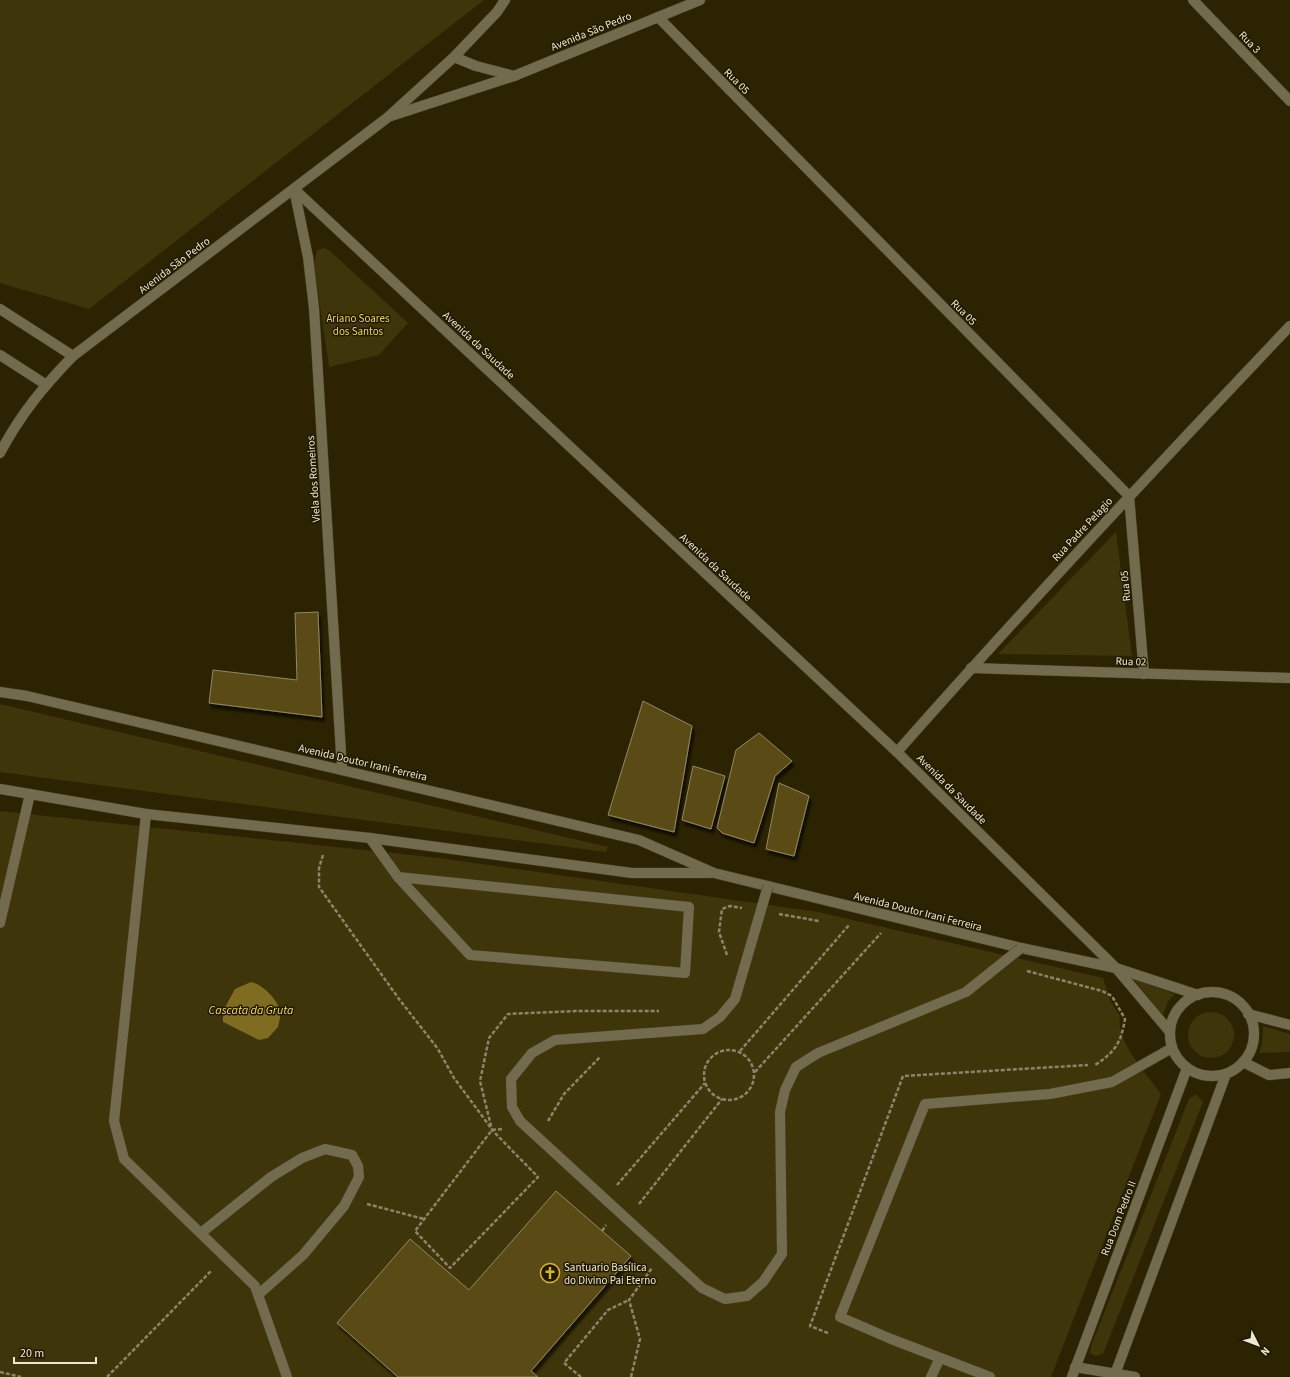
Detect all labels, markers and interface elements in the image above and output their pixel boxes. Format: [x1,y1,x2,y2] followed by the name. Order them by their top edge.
[549,8,634,54] street label: Avenida São Pedro
[1235,28,1264,57] street label: Rua 3
[720,65,753,98] street label: Rua 05
[136,234,213,297] street label: Avenida São Pedro
[947,296,980,329] street label: Rua 05
[439,308,518,383] street label: Avenida da Saudade
[326,311,390,339] park label: Ariano Soares dos Santos
[303,435,324,523] street label: Viela dos Romeiros
[1049,494,1116,565] street label: Rua Padre Pelagio
[676,530,755,605] street label: Avenida da Saudade
[1117,570,1134,602] street label: Rua 05
[1115,653,1147,670] street label: Rua 02
[297,740,429,785] street label: Avenida Doutor Irani Ferreira
[913,751,990,828] street label: Avenida da Saudade
[852,888,984,935] street label: Avenida Doutor Irani Ferreira
[209,1002,294,1019] water label: Cascata da Gruta
[1097,1179,1140,1258] street label: Rua Dom Pedro II
[564,1260,656,1288] place label: Santuario Basílica do Divino Pai Eterno
[539,1262,561,1284] church icon: Santuario Basílica do Divino Pai Eterno
[1238,1325,1278,1365] north arrow
[14,1339,96,1365] scale bar
[1257,1344,1273,1359] text: N
[20,1345,44,1362] text: 20 m

